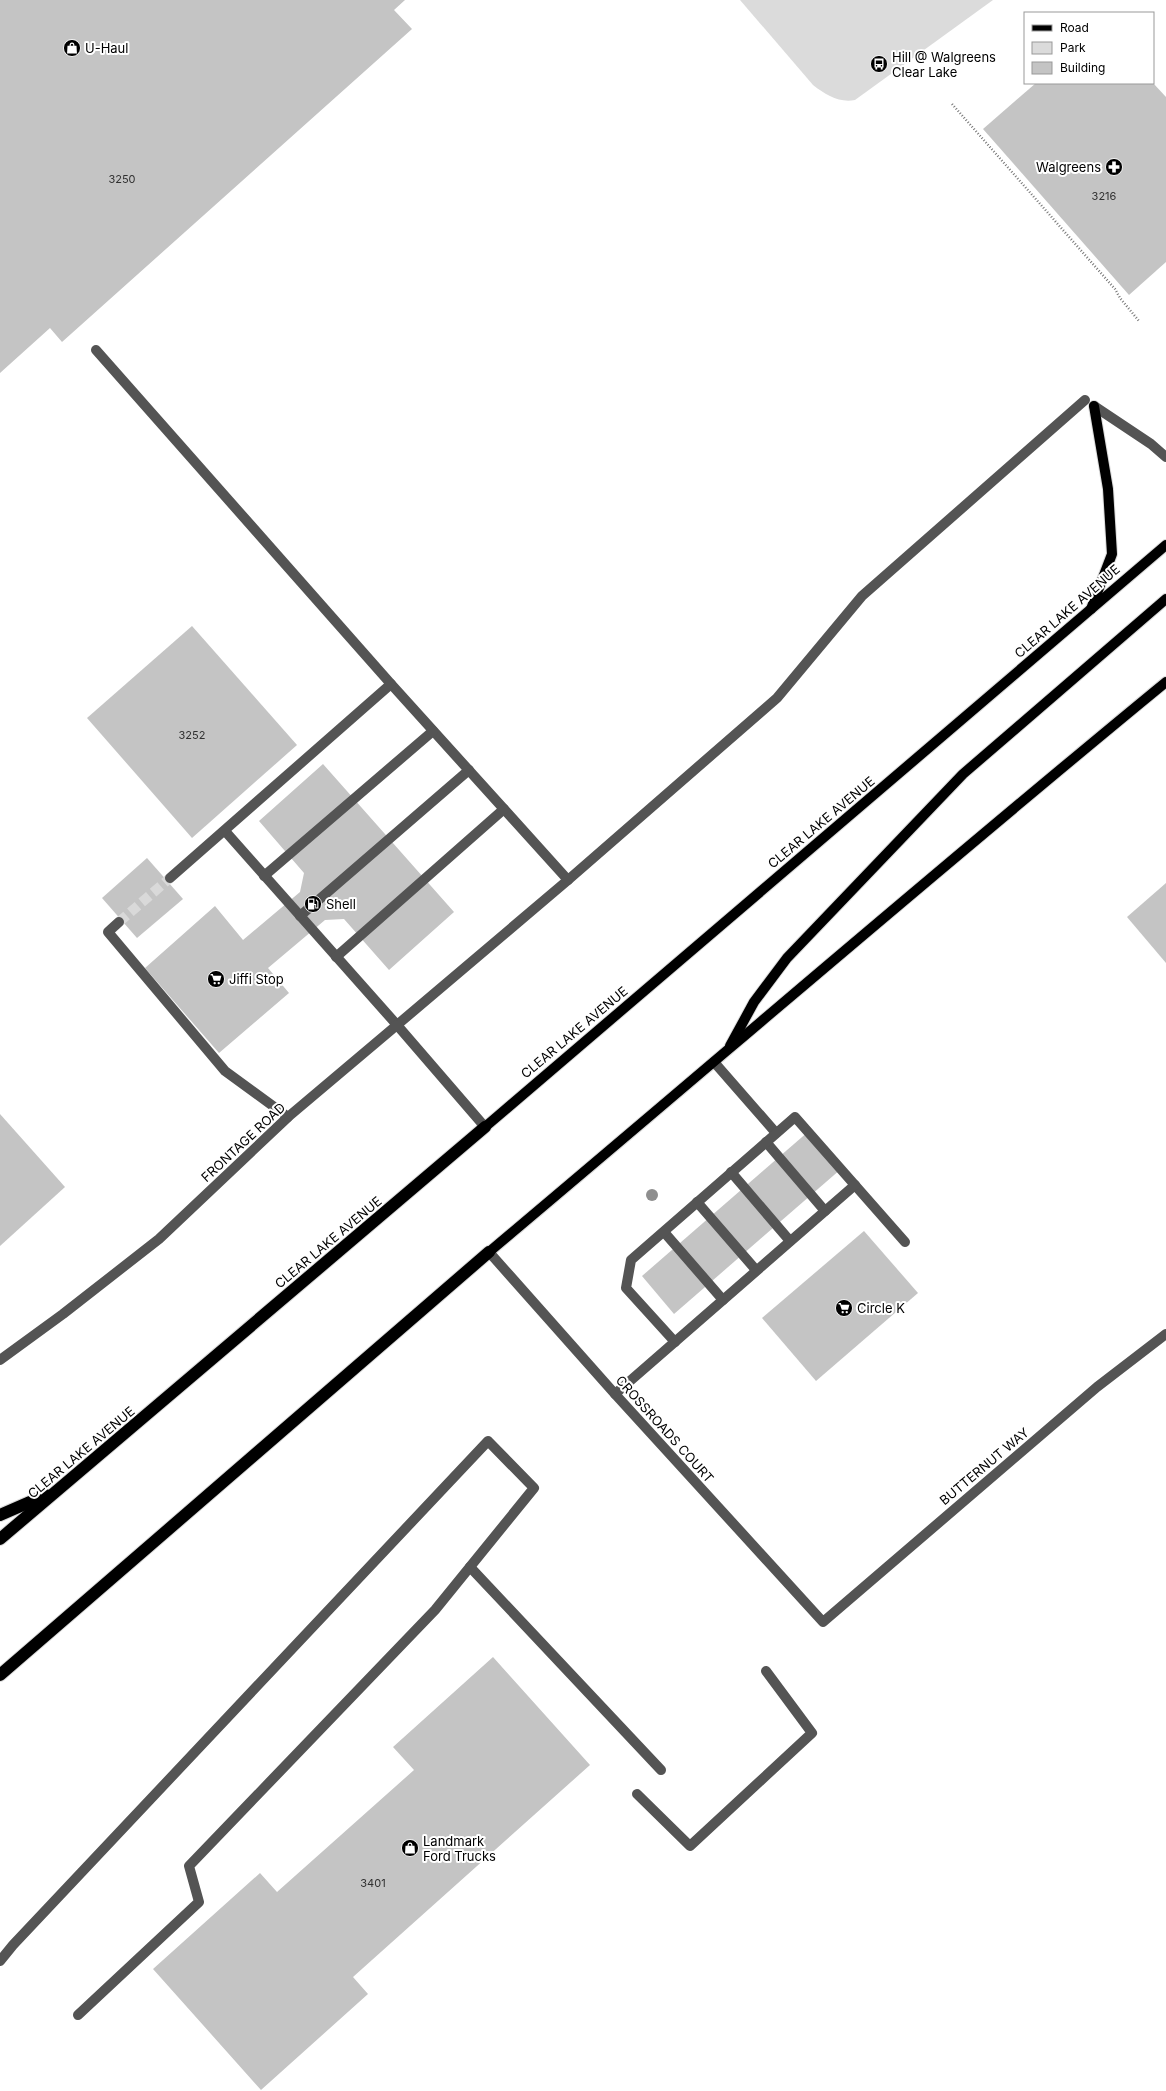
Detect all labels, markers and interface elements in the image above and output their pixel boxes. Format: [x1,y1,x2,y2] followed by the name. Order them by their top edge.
[1024,12,1154,84] legend
[1060,20,1089,35] text: Road
[62,38,82,58] shop icon: U-Haul
[85,40,128,56] place label: U-Haul
[1060,40,1086,55] text: Park
[892,49,996,80] place label: Hill @ Walgreens Clear Lake
[869,54,889,74] bus stop icon: Hill @ Walgreens Clear Lake
[1060,60,1105,75] text: Building
[1104,157,1124,177] pharmacy icon: Walgreens
[1036,159,1101,175] place label: Walgreens
[108,172,136,186] house number: 3250
[1092,189,1117,203] house number: 3216
[1011,561,1123,661] street label: CLEAR LAKE AVENUE
[179,728,205,742] house number: 3252
[764,773,878,871] street label: CLEAR LAKE AVENUE
[303,894,323,914] fuel station icon: Shell
[326,896,356,912] place label: Shell
[206,969,226,989] supermarket icon: Jiffi Stop
[229,971,284,987] place label: Jiffi Stop
[517,983,631,1081] street label: CLEAR LAKE AVENUE
[198,1099,288,1185] street label: FRONTAGE ROAD
[271,1193,385,1291] street label: CLEAR LAKE AVENUE
[834,1298,854,1318] supermarket icon: Circle K
[857,1300,905,1316] place label: Circle K
[613,1372,717,1486] street label: CROSSROADS COURT
[24,1403,138,1501] street label: CLEAR LAKE AVENUE
[936,1424,1032,1508] street label: BUTTERNUT WAY
[423,1833,496,1864] place label: Landmark Ford Trucks
[400,1838,420,1858] shop icon: Landmark Ford Trucks
[360,1876,386,1890] house number: 3401

